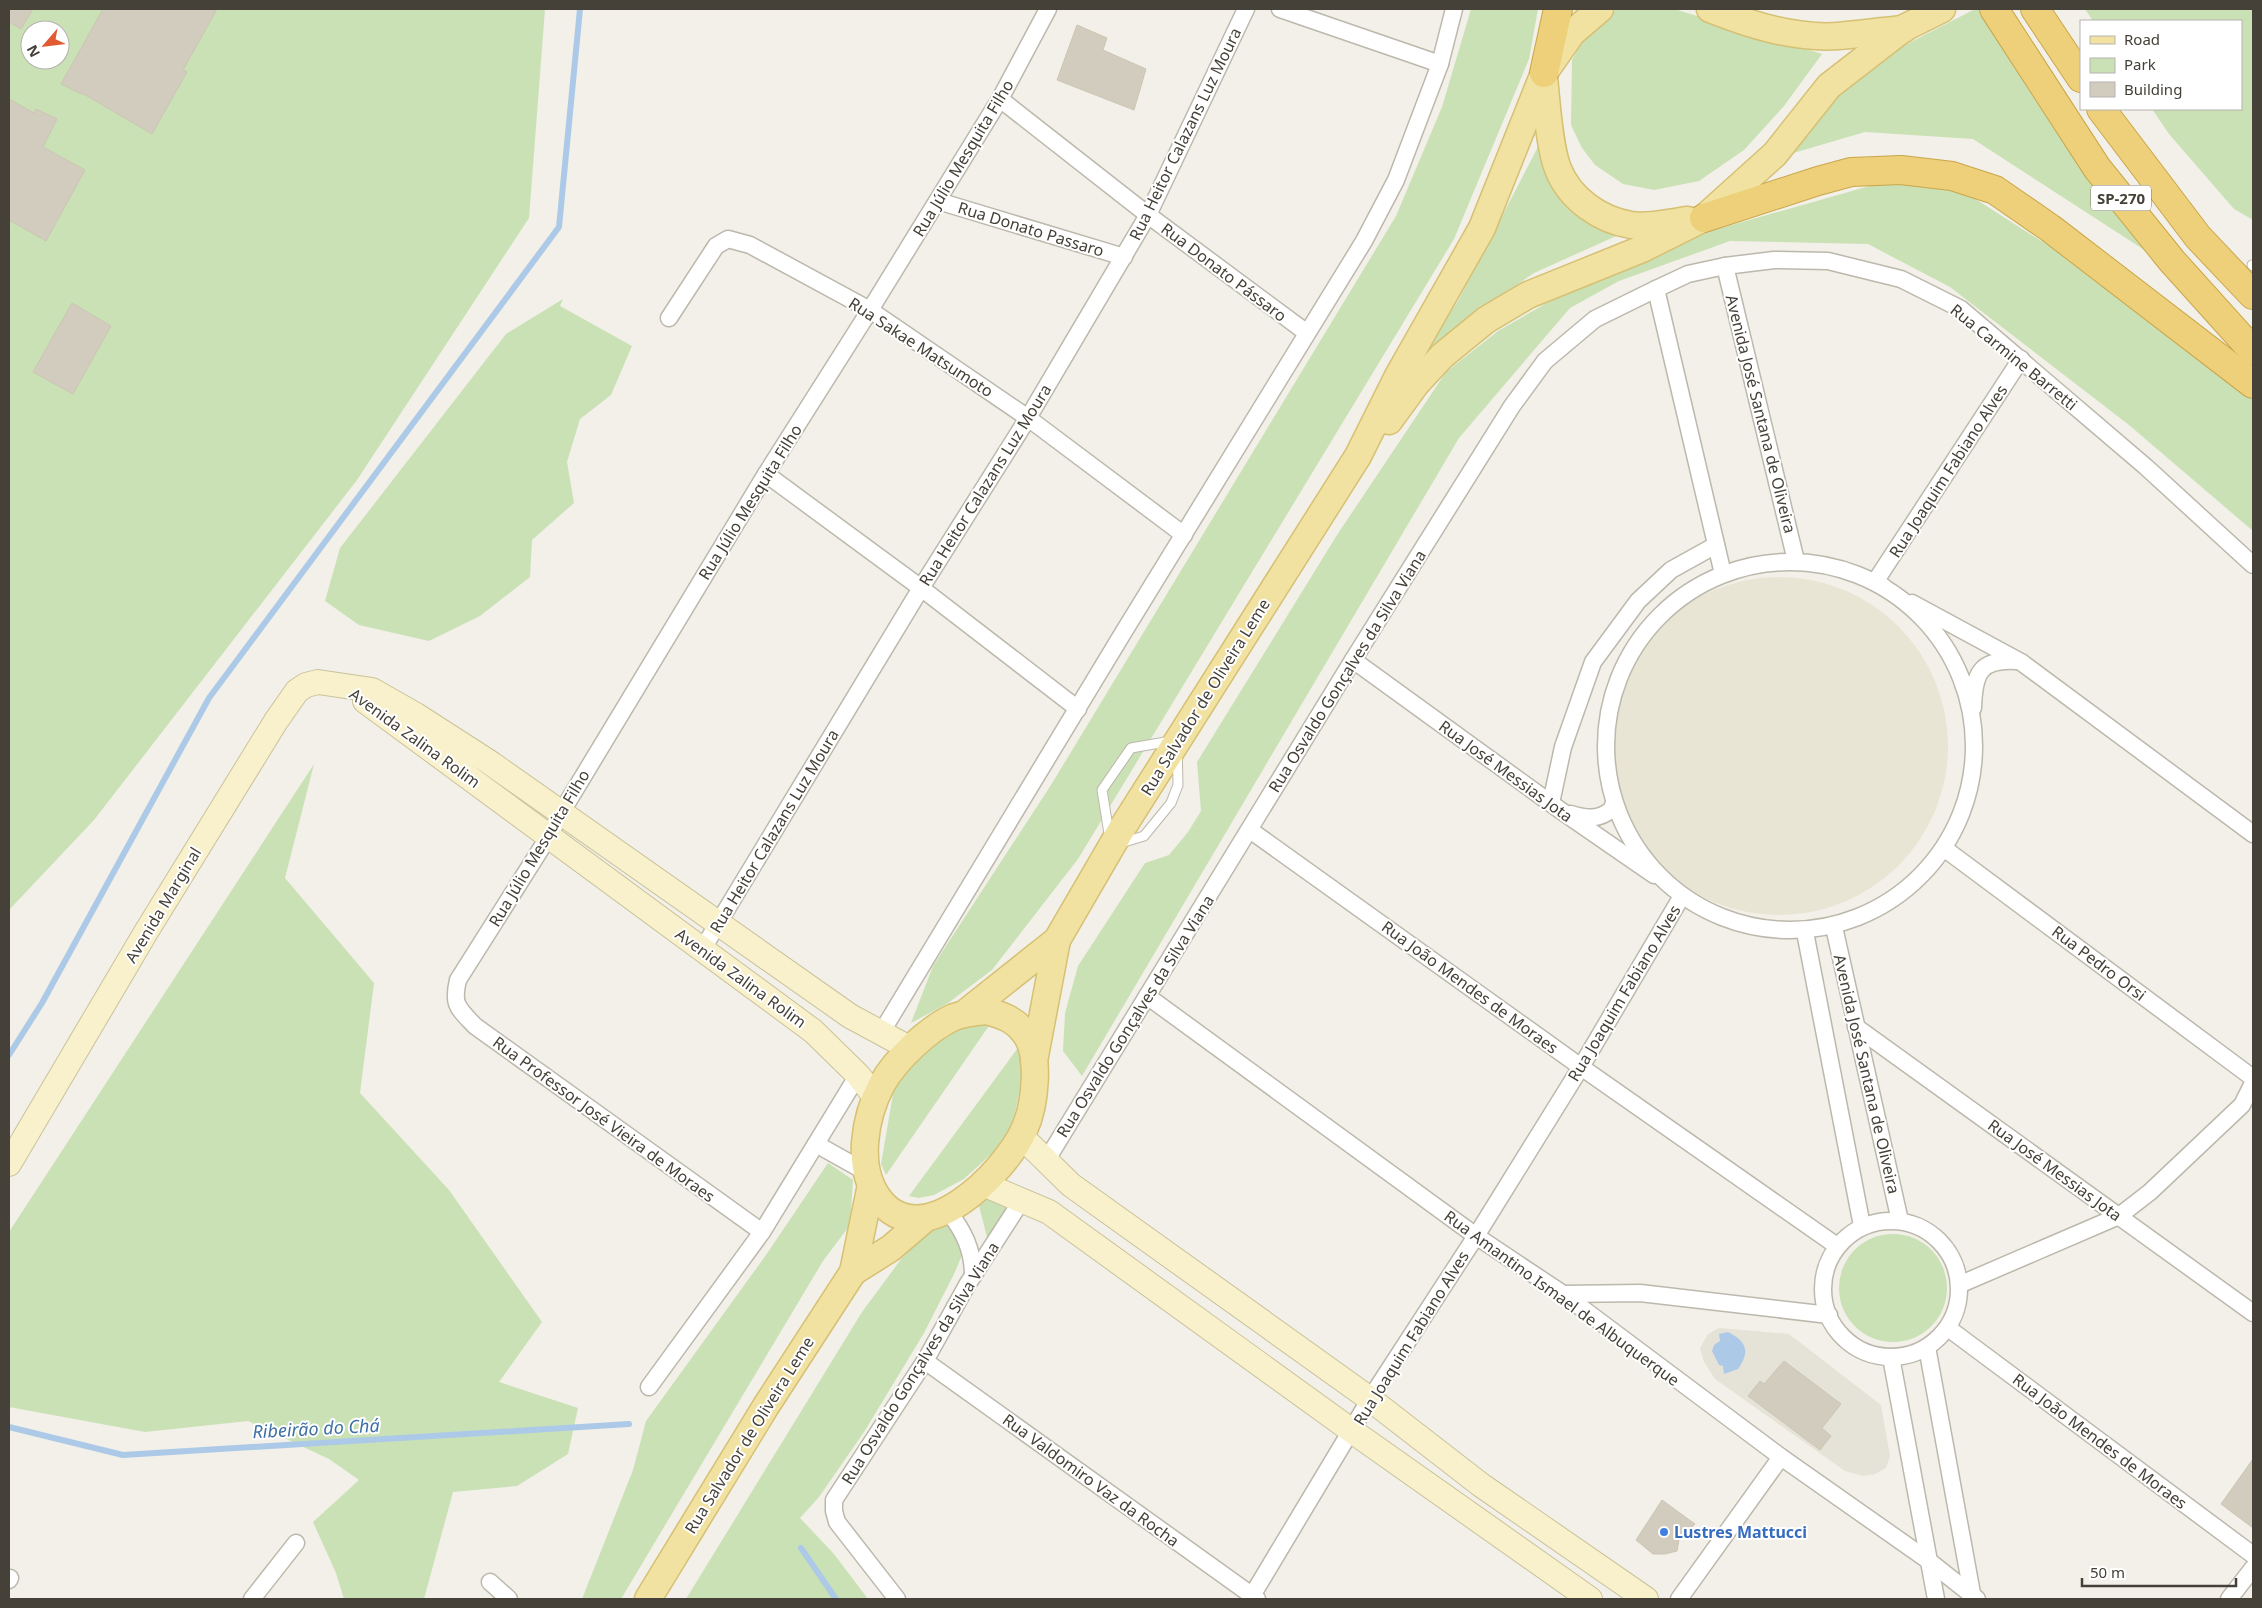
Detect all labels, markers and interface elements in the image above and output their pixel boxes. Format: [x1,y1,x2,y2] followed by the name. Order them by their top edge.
[20,20,70,70] north arrow
[2080,20,2242,110] legend
[1124,24,1246,244] street label: Rua Heitor Calazans Luz Moura
[2124,29,2160,49] text: Road
[22,42,44,61] text: N
[2124,54,2156,74] text: Park
[907,75,1019,241] street label: Rua Júlio Mesquita Filho
[2124,79,2182,99] text: Building
[2091,186,2151,210] road number: SP-270
[955,196,1107,262] street label: Rua Donato Passaro
[1157,218,1291,326] street label: Rua Donato Pássaro
[844,292,998,402] street label: Rua Sakae Matsumoto
[1721,292,1801,536] street label: Avenida José Santana de Oliveira
[1946,299,2082,415] street label: Rua Carmine Barretti
[914,380,1056,590] street label: Rua Heitor Calazans Luz Moura
[1884,380,2012,562] street label: Rua Joaquim Fabiano Alves
[693,420,807,584] street label: Rua Júlio Mesquita Filho
[1263,546,1431,796] street label: Rua Osvaldo Gonçalves da Silva Viana
[1135,594,1275,800] street label: Rua Salvador de Oliveira Leme
[345,683,485,793] street label: Avenida Zalina Rolim
[1435,715,1577,827] street label: Rua José Messias Jota
[704,725,844,937] street label: Rua Heitor Calazans Luz Moura
[483,765,595,931] street label: Rua Júlio Mesquita Filho
[120,843,206,967] street label: Avenida Marginal
[1051,891,1219,1141] street label: Rua Osvaldo Gonçalves da Silva Viana
[1563,901,1685,1085] street label: Rua Joaquim Fabiano Alves
[1377,915,1563,1059] street label: Rua João Mendes de Moraes
[2047,920,2151,1006] street label: Rua Pedro Orsi
[671,923,811,1033] street label: Avenida Zalina Rolim
[1829,952,1905,1196] street label: Avenida José Santana de Oliveira
[489,1031,719,1207] street label: Rua Professor José Vieira de Moraes
[1984,1114,2126,1226] street label: Rua José Messias Jota
[1440,1205,1684,1391] street label: Rua Amantino Ismael de Albuquerque
[836,1238,1004,1488] street label: Rua Osvaldo Gonçalves da Silva Viana
[1348,1246,1474,1430] street label: Rua Joaquim Fabiano Alves
[679,1332,819,1538] street label: Rua Salvador de Oliveira Leme
[2008,1368,2192,1514] street label: Rua João Mendes de Moraes
[998,1408,1184,1552] street label: Rua Valdomiro Vaz da Rocha
[252,1413,380,1443] water label: Ribeirão do Chá
[1674,1521,1807,1543] place label: Lustres Mattucci
[1658,1526,1670,1538] marker: Lustres Mattucci
[2082,1556,2236,1588] scale bar
[2090,1562,2125,1582] text: 50 m

